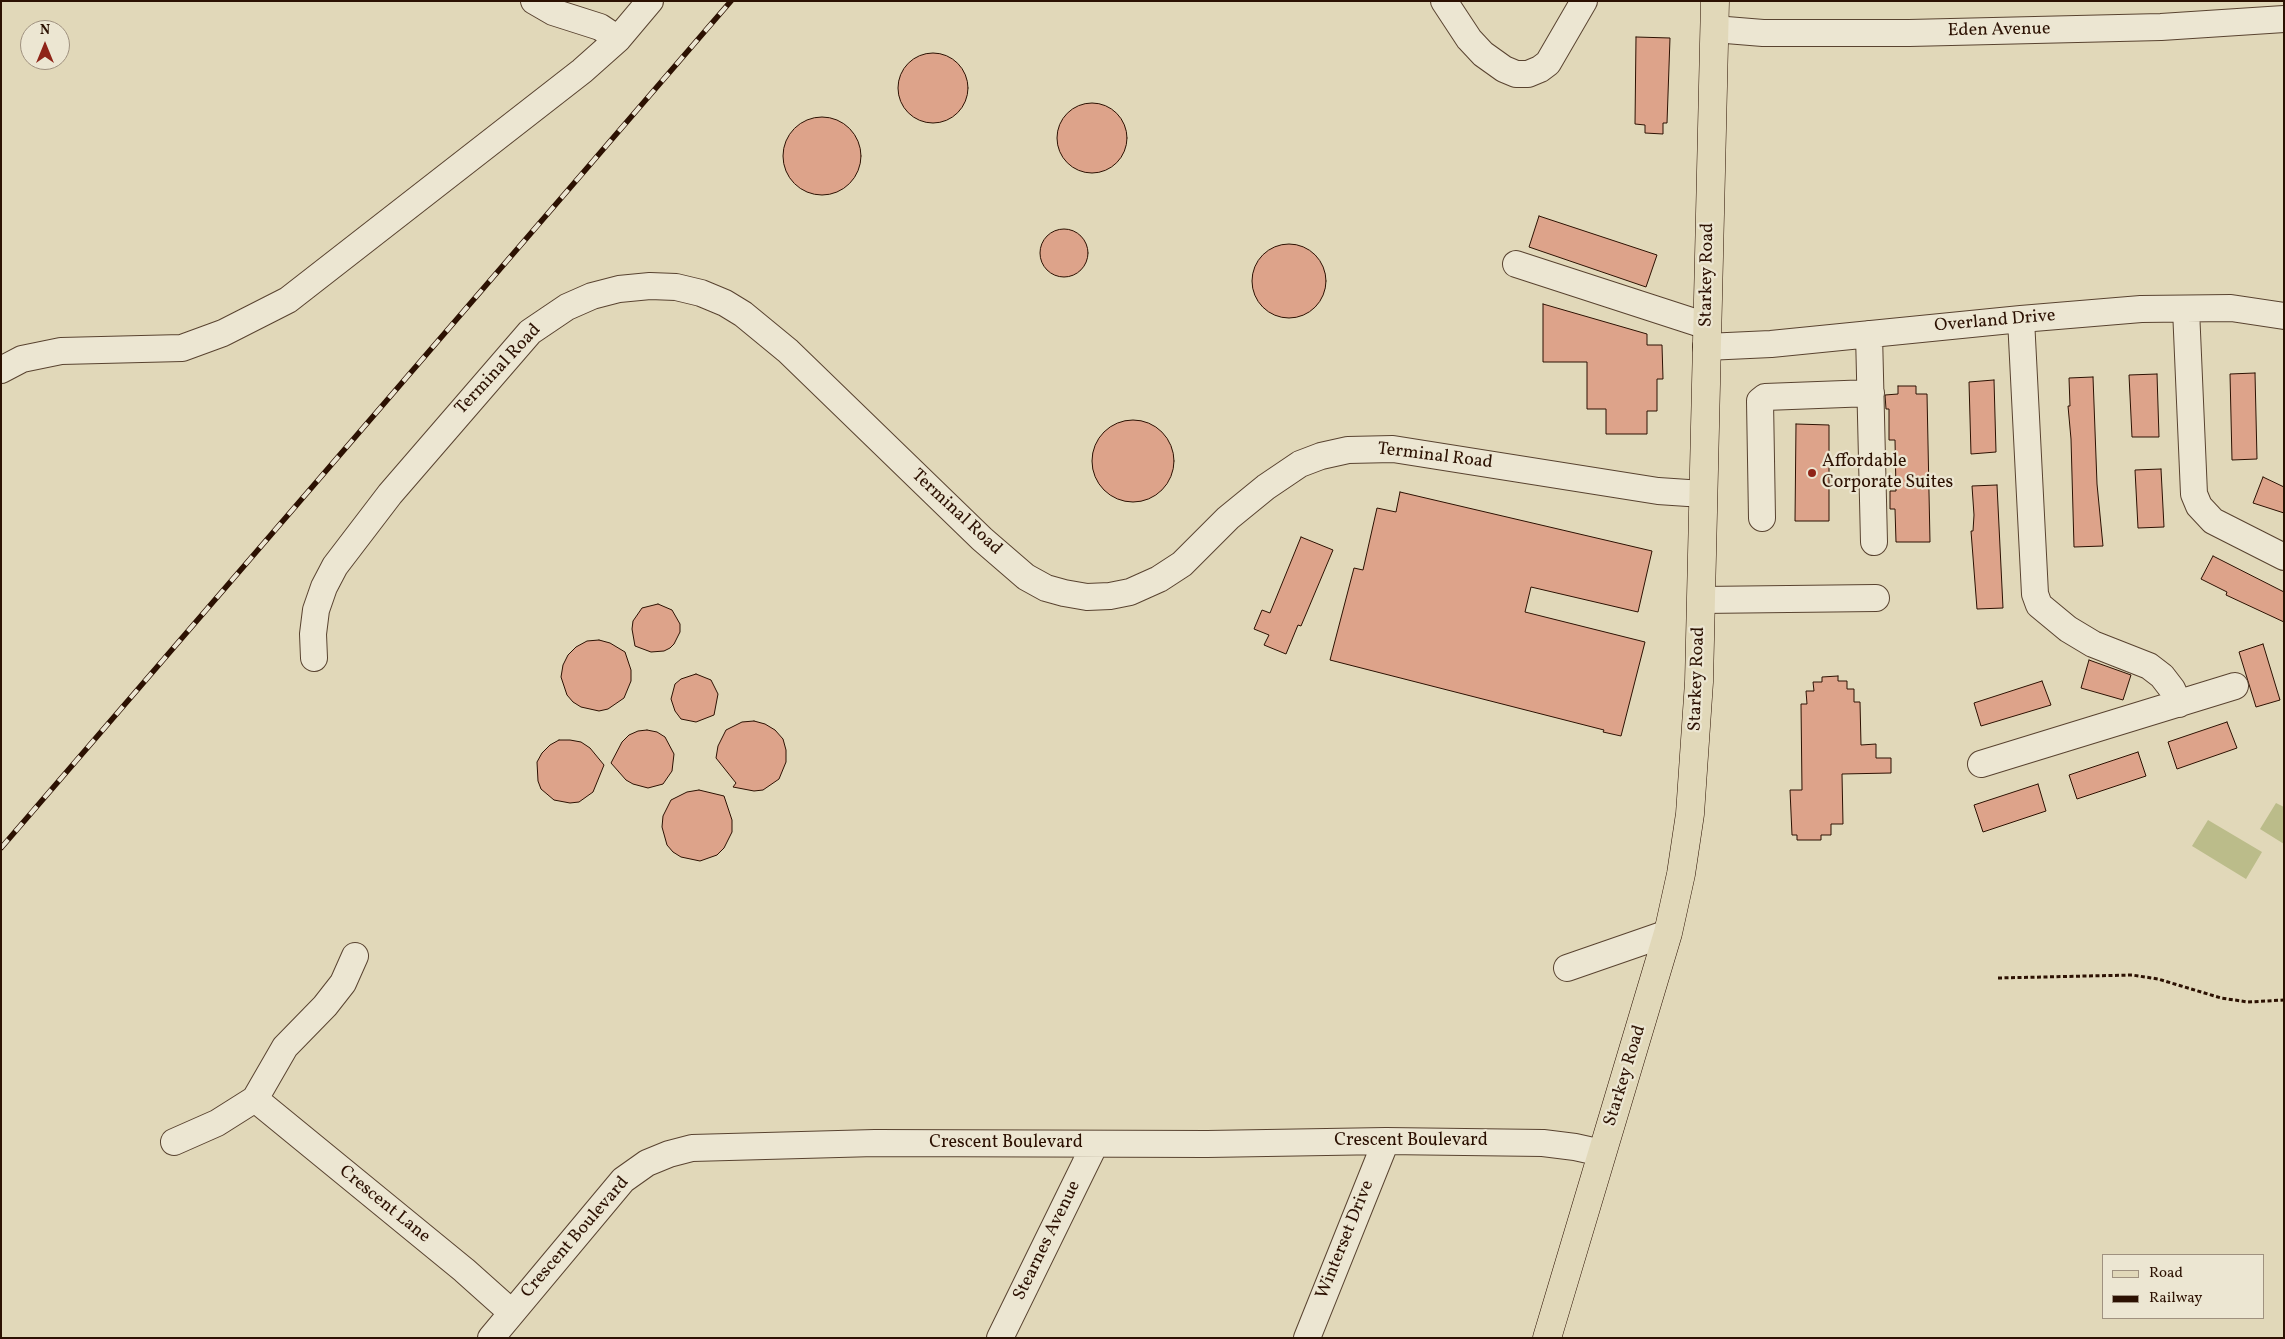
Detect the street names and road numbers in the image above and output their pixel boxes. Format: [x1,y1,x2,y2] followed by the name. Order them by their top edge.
[1947,19,2051,43] street label: Eden Avenue
[1696,223,1720,327] street label: Starkey Road
[1934,306,2056,338] street label: Overland Drive
[452,320,546,420] street label: Terminal Road
[1376,439,1494,475] street label: Terminal Road
[906,466,1006,560] street label: Terminal Road
[1685,626,1711,732] street label: Starkey Road
[1600,1023,1652,1129] street label: Starkey Road
[1334,1131,1488,1153] street label: Crescent Boulevard
[929,1133,1083,1155] street label: Crescent Boulevard
[334,1162,434,1248] street label: Crescent Lane
[517,1173,635,1303] street label: Crescent Boulevard
[1010,1178,1086,1304] street label: Stearnes Avenue
[1312,1178,1380,1302] street label: Winterset Drive

